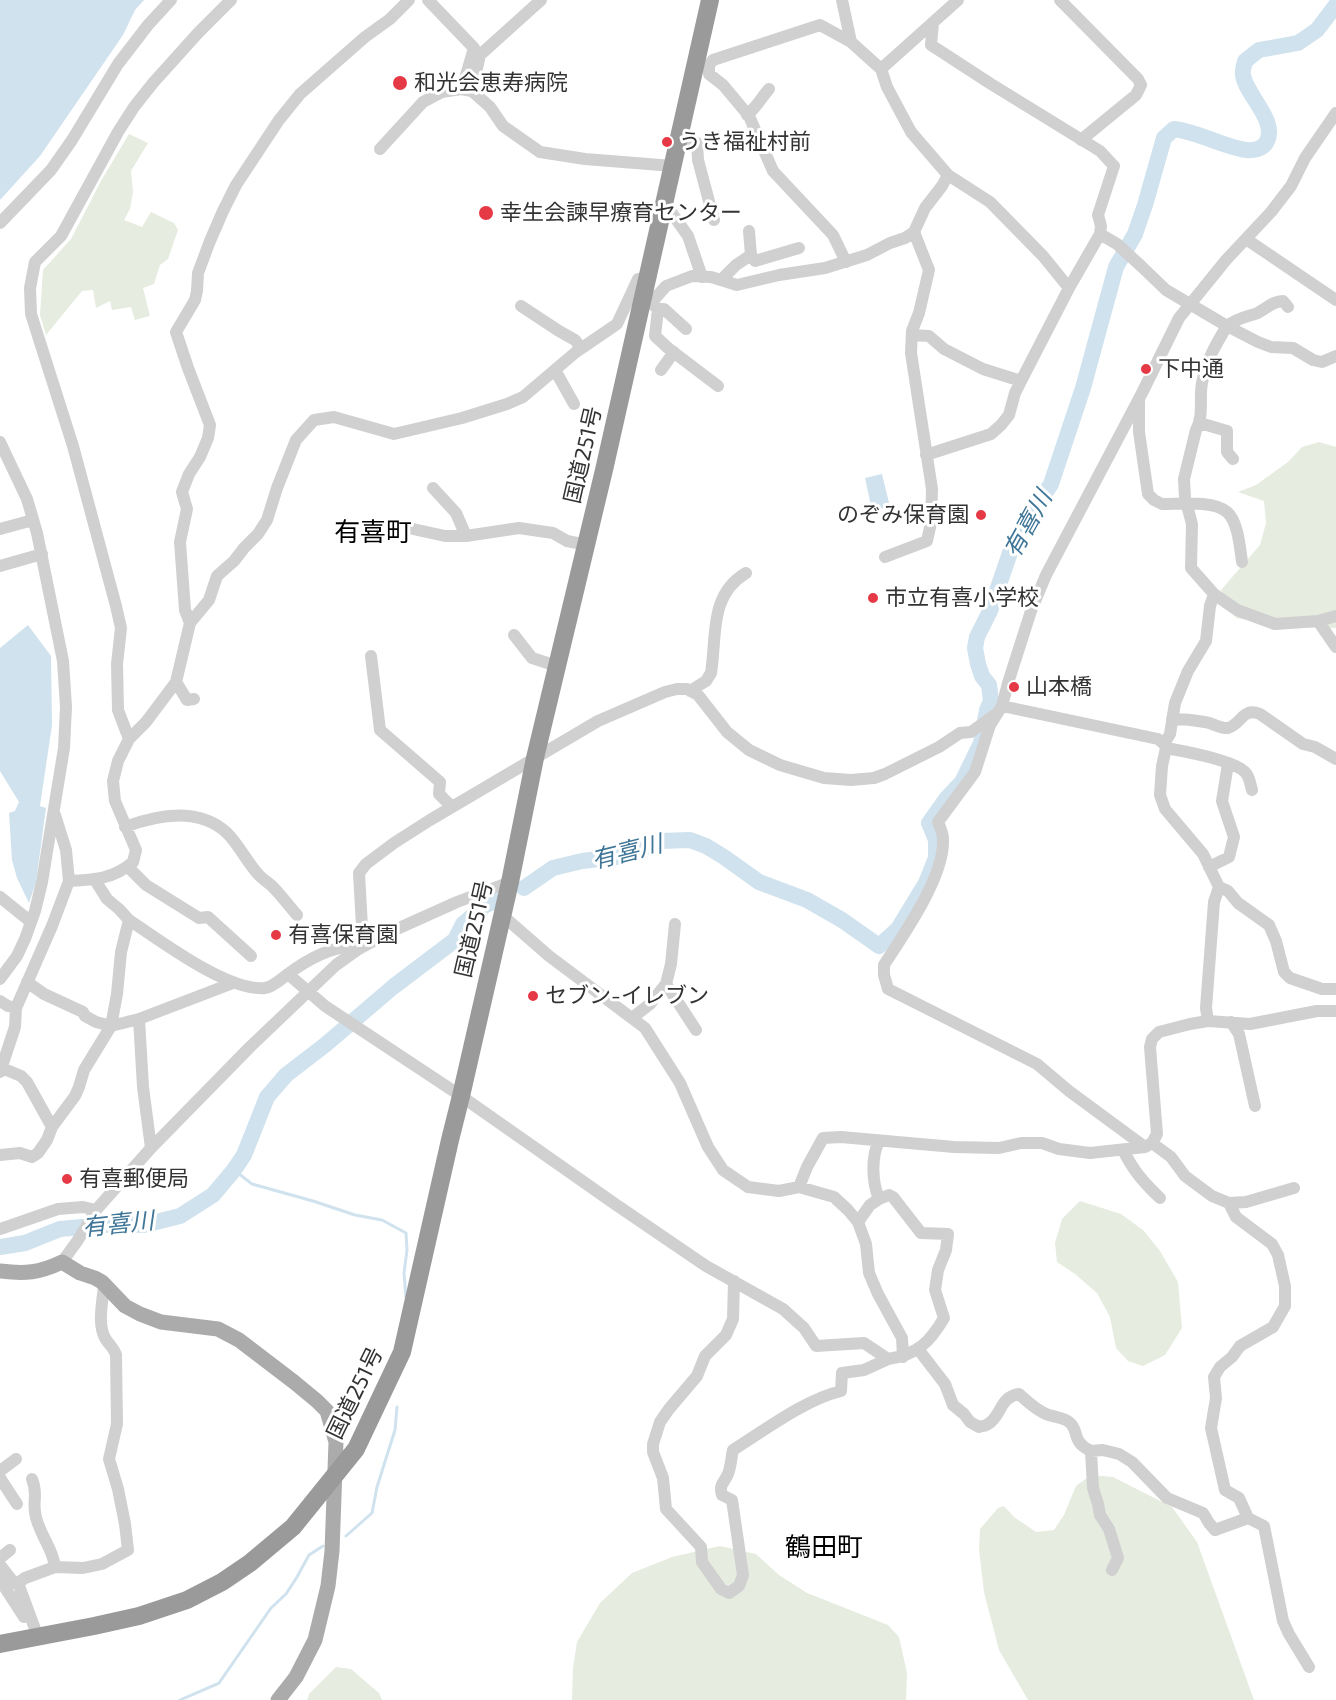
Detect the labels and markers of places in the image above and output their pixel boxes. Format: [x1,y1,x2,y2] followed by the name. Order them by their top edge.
[414,70,568,96] place label: 和光会恵寿病院
[391,74,409,92] marker: 和光会恵寿病院
[679,129,811,155] place label: うき福祉村前
[660,135,674,149] marker: うき福祉村前
[500,200,742,226] place label: 幸生会諫早療育センター
[477,204,495,222] marker: 幸生会諫早療育センター
[1158,356,1224,382] place label: 下中通
[1139,362,1153,376] marker: 下中通
[837,502,969,528] place label: のぞみ保育園
[974,508,988,522] marker: のぞみ保育園
[885,585,1039,611] place label: 市立有喜小学校
[866,591,880,605] marker: 市立有喜小学校
[1026,674,1092,700] place label: 山本橋
[1007,680,1021,694] marker: 山本橋
[288,922,398,948] place label: 有喜保育園
[269,928,283,942] marker: 有喜保育園
[545,983,709,1009] place label: セブン-イレブン
[526,989,540,1003] marker: セブン-イレブン
[79,1166,189,1192] place label: 有喜郵便局
[60,1172,74,1186] marker: 有喜郵便局

